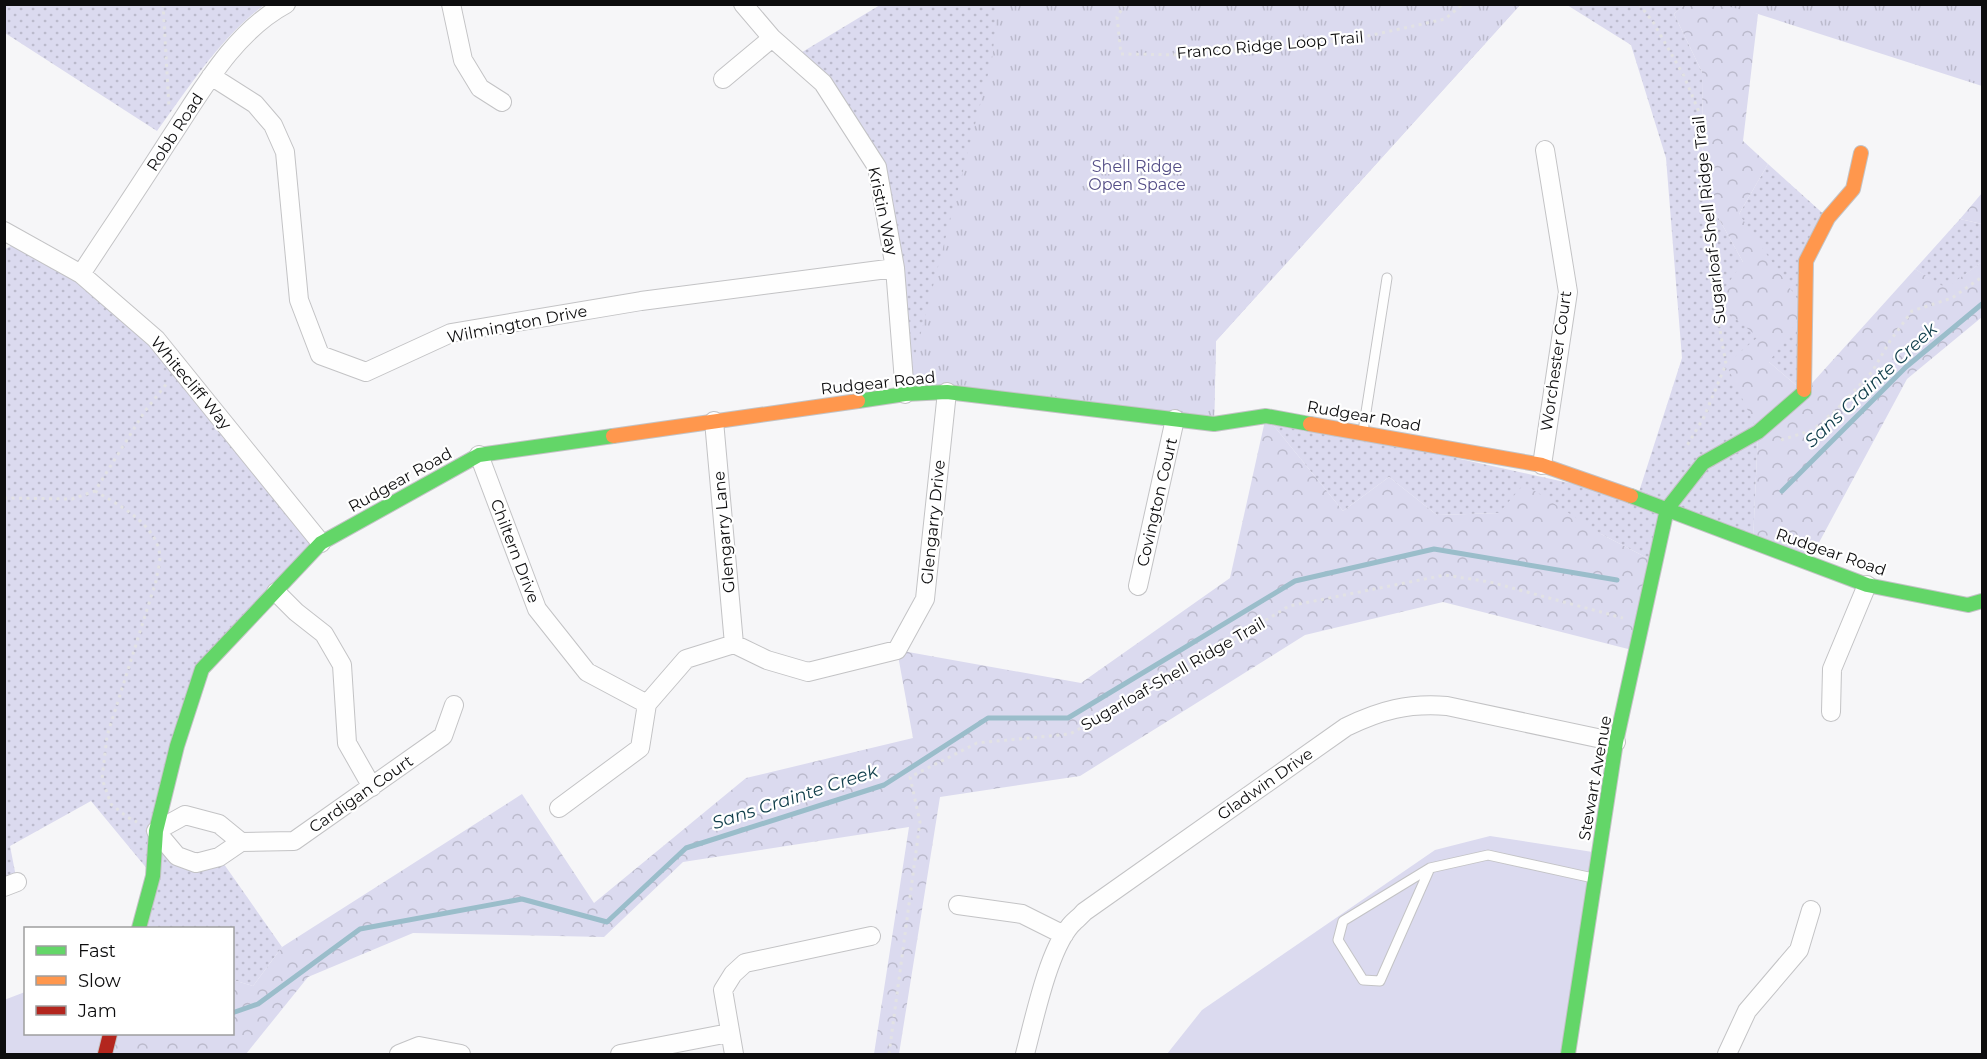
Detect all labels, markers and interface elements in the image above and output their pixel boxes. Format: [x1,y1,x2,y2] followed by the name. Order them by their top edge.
[1176,27,1364,63] street label: Franco Ridge Loop Trail
[143,89,207,175] street label: Robb Road
[1689,115,1729,325] street label: Sugarloaf-Shell Ridge Trail
[1088,157,1186,194] park label: Shell Ridge Open Space
[864,165,902,257] street label: Kristin Way
[1537,289,1575,432] street label: Worchester Court
[445,301,589,347] street label: Wilmington Drive
[1800,317,1943,452] water label: Sans Crainte Creek
[147,333,236,434] street label: Whitecliff Way
[820,368,936,398] street label: Rudgear Road
[1306,397,1422,435] street label: Rudgear Road
[1133,435,1181,568] street label: Covington Court
[345,444,455,516] street label: Rudgear Road
[917,459,949,585] street label: Glengarry Drive
[709,470,739,594] street label: Glengarry Lane
[486,496,544,606] street label: Chiltern Drive
[1773,524,1889,580] street label: Rudgear Road
[1078,613,1268,735] street label: Sugarloaf-Shell Ridge Trail
[1575,714,1615,842] street label: Stewart Avenue
[1214,744,1316,824] street label: Gladwin Drive
[305,751,417,837] street label: Cardigan Court
[709,759,882,834] water label: Sans Crainte Creek
[24,927,234,1035] legend
[78,940,116,962] text: Fast
[78,970,121,992] text: Slow
[77,1000,117,1022] text: Jam

